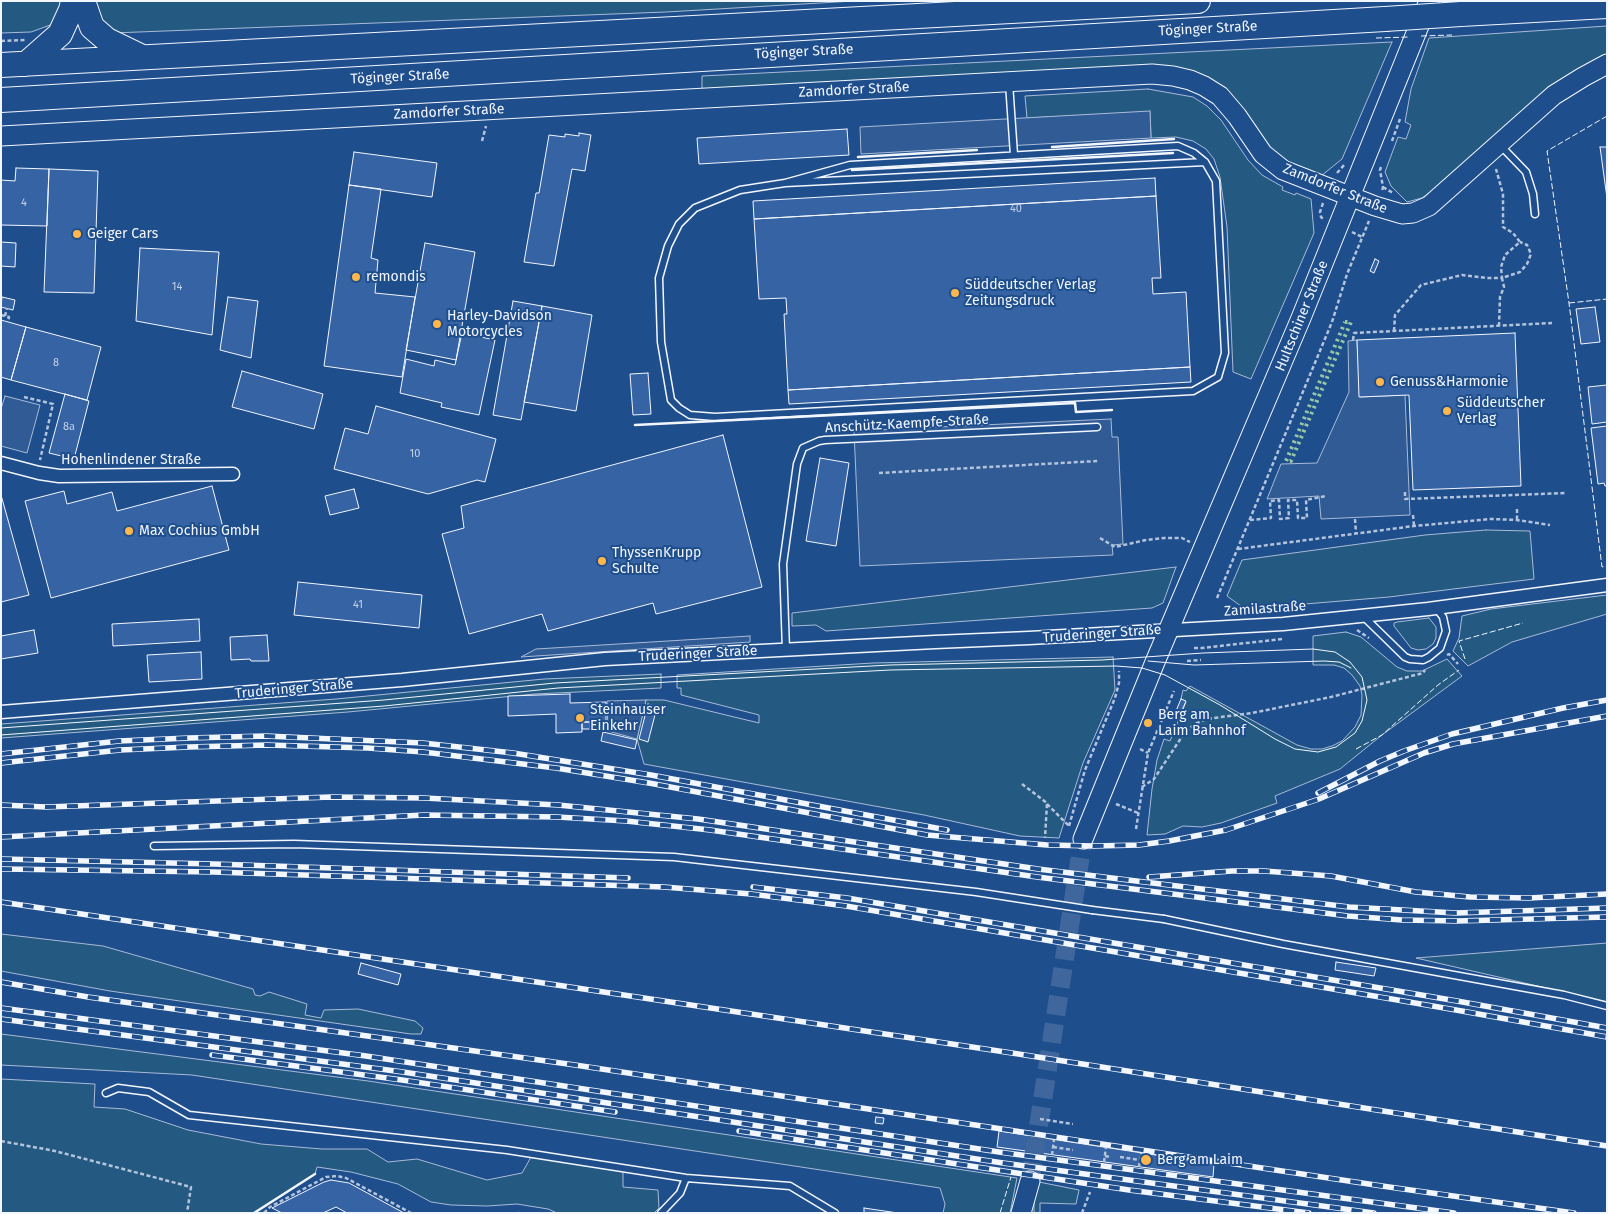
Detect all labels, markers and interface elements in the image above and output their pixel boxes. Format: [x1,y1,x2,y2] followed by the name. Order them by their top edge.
[1158,18,1258,40] street label: Töginger Straße
[754,41,854,63] street label: Töginger Straße
[350,66,450,88] street label: Töginger Straße
[798,79,910,101] street label: Zamdorfer Straße
[393,101,505,123] street label: Zamdorfer Straße
[1280,160,1390,218] street label: Zamdorfer Straße
[21,196,27,210] house number: 4
[1010,202,1022,216] house number: 40
[87,226,158,242] place label: Geiger Cars
[71,228,83,240] marker: Geiger Cars
[1272,258,1332,374] street label: Hultschiner Straße
[366,269,426,285] place label: remondis
[350,271,362,283] marker: remondis
[965,277,1096,310] place label: Süddeutscher Verlag Zeitungsdruck
[172,280,182,294] house number: 14
[949,287,961,299] marker: Süddeutscher Verlag Zeitungsdruck
[447,308,552,341] place label: Harley-Davidson Motorcycles
[431,318,443,330] marker: Harley-Davidson Motorcycles
[53,356,59,370] house number: 8
[1390,374,1508,390] place label: Genuss&Harmonie
[1374,376,1386,388] marker: Genuss&Harmonie
[1457,395,1545,428] place label: Süddeutscher Verlag
[1441,405,1453,417] marker: Süddeutscher Verlag
[825,411,989,437] street label: Anschütz-Kaempfe-Straße
[63,420,75,434] house number: 8a
[410,447,420,461] house number: 10
[61,452,201,468] street label: Hohenlindener Straße
[139,523,260,539] place label: Max Cochius GmbH
[123,525,135,537] marker: Max Cochius GmbH
[612,545,701,578] place label: ThyssenKrupp Schulte
[596,555,608,567] marker: ThyssenKrupp Schulte
[353,598,363,612] house number: 41
[1223,598,1307,620] street label: Zamilastraße
[1042,621,1162,647] street label: Truderinger Straße
[638,643,758,665] street label: Truderinger Straße
[234,675,354,703] street label: Truderinger Straße
[590,702,666,734] place label: Steinhauser Einkehr
[1158,707,1246,740] place label: Berg am Laim Bahnhof
[574,712,586,724] marker: Steinhauser Einkehr
[1142,717,1154,729] marker: Berg am Laim Bahnhof
[1157,1152,1243,1168] place label: Berg am Laim
[1139,1153,1153,1167] marker: Berg am Laim

